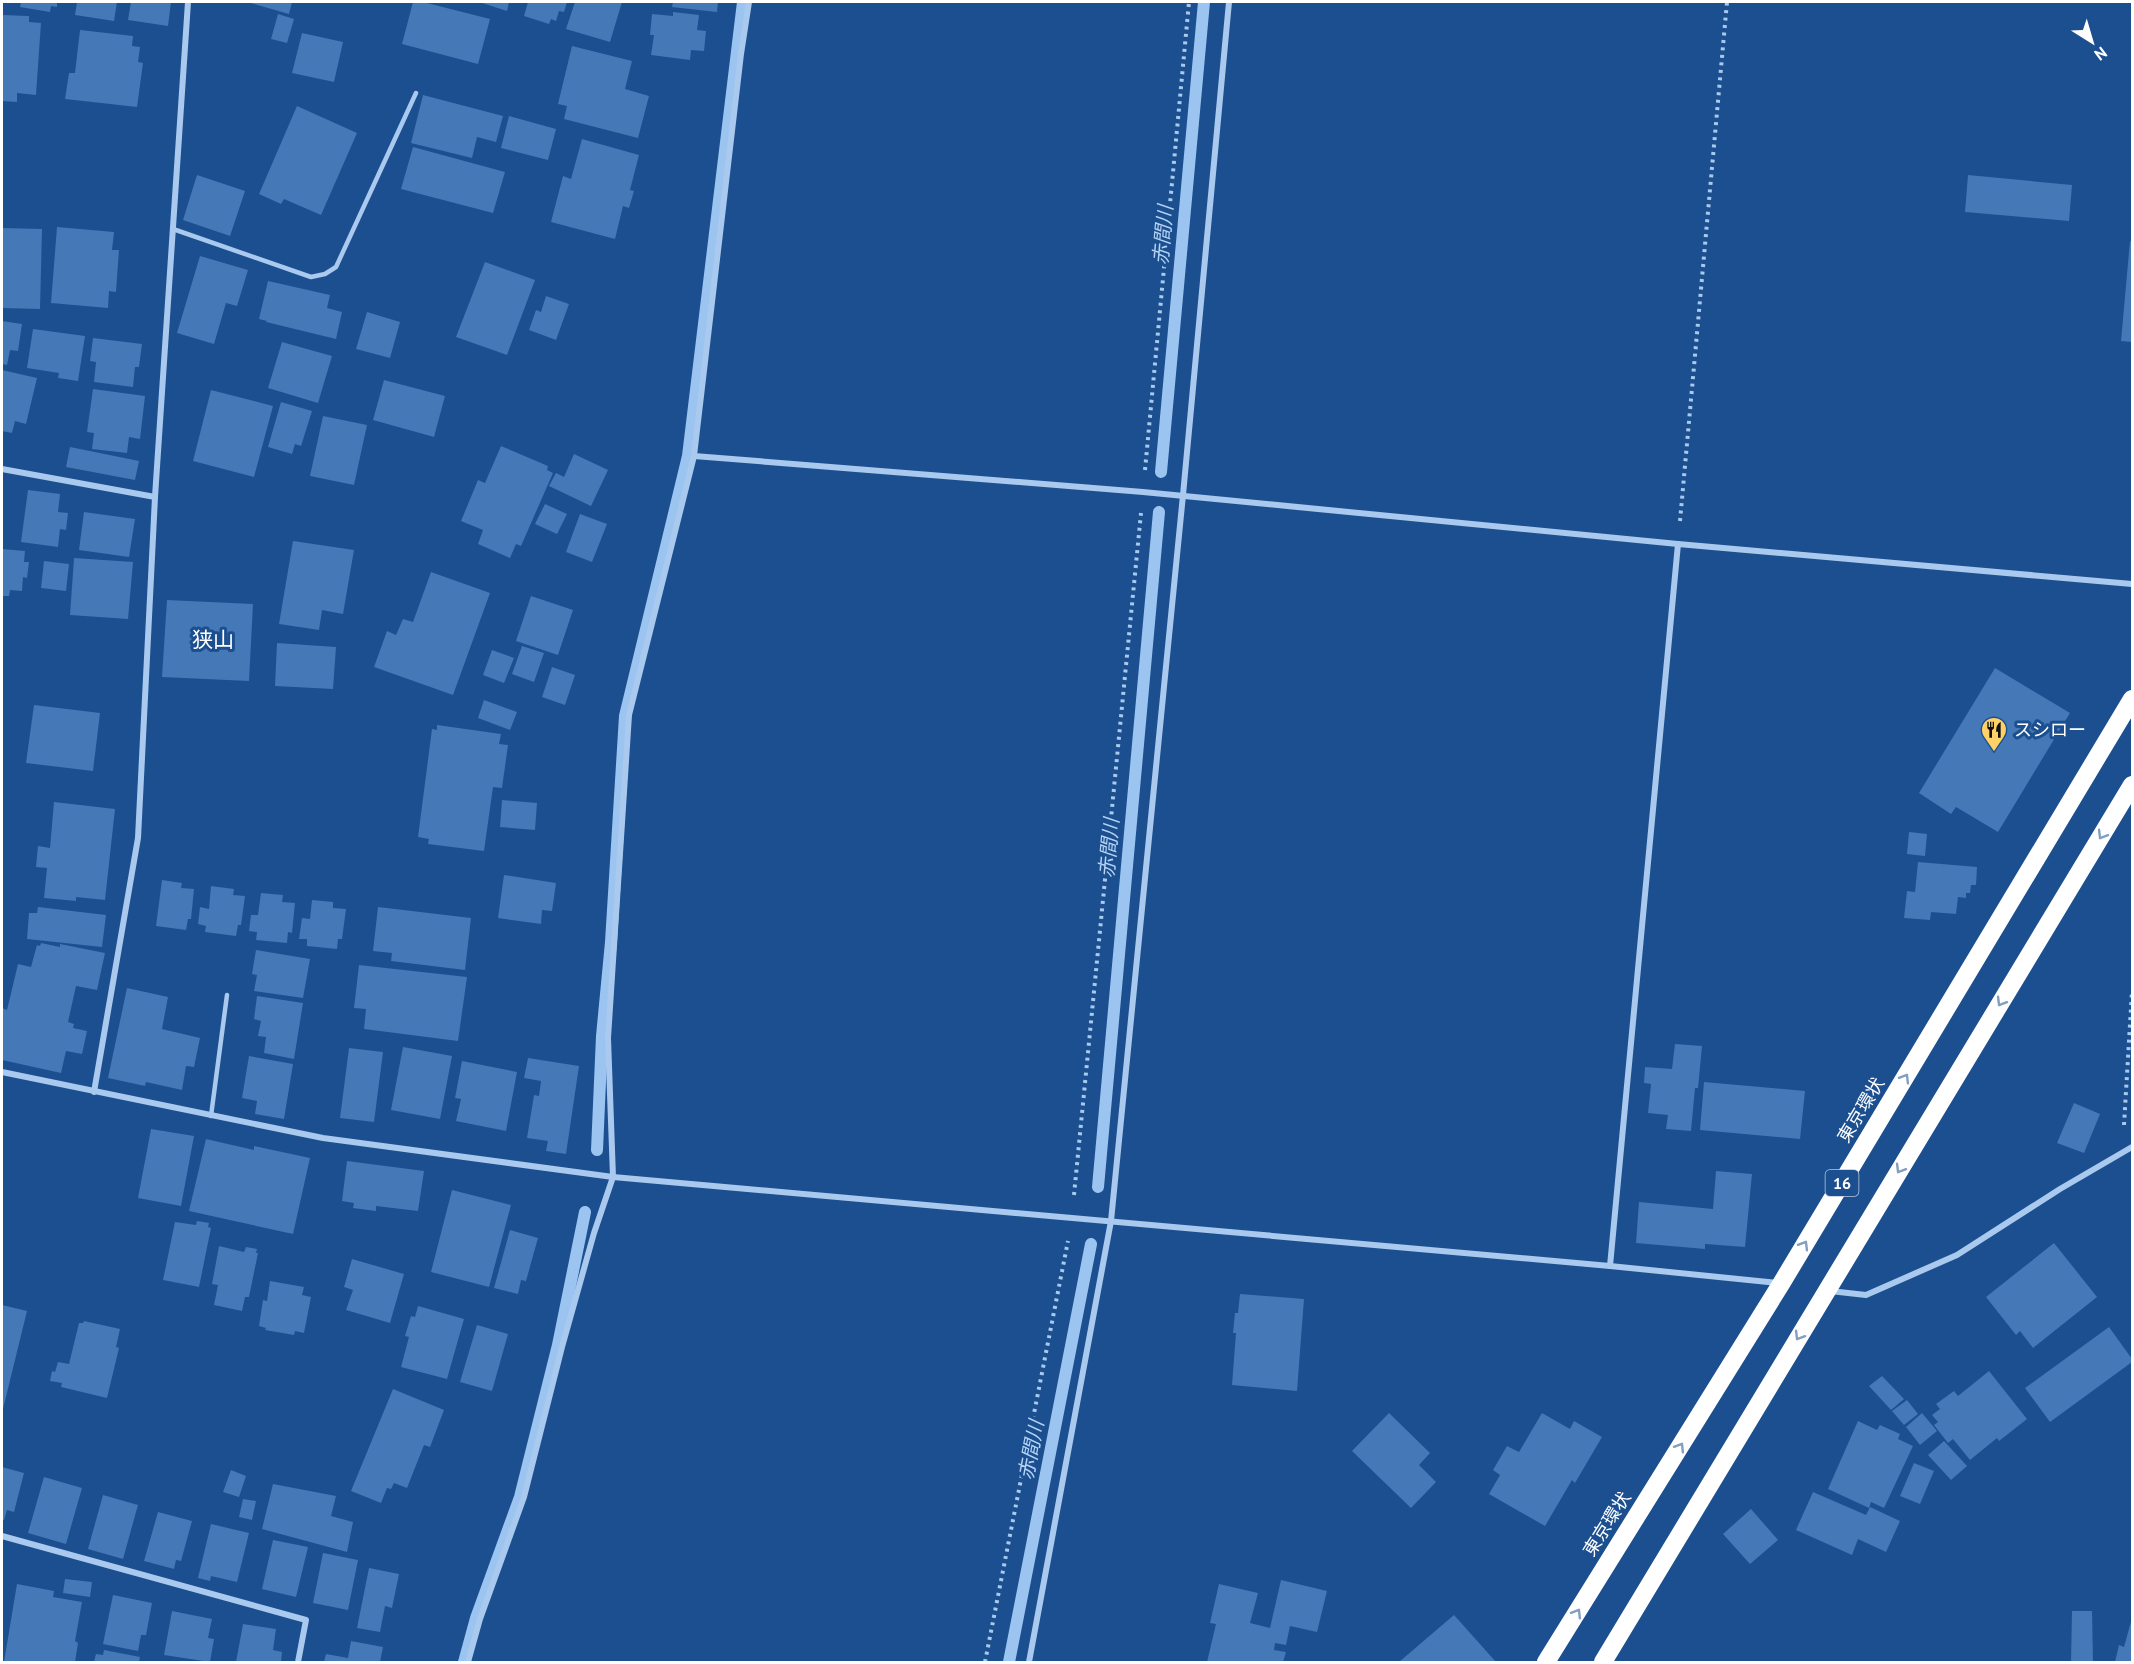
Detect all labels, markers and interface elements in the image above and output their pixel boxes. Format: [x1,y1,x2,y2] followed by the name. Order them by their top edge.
[2062,12,2122,72] north arrow
[2091,43,2111,65] text: N
[1147,202,1179,266] water label: 赤間川
[192,626,234,653] district label: 狭山
[1979,715,2009,753] restaurant icon: スシロー
[2014,718,2086,741] place label: スシロー
[1093,815,1125,879] water label: 赤間川
[2098,829,2110,839] one-way arrow
[1997,996,2009,1006] one-way arrow
[1832,1073,1889,1147] street label: 東京環状
[1898,1074,1909,1084] one-way arrow
[1896,1163,1907,1173] one-way arrow
[1826,1170,1858,1196] road number: 16
[1797,1241,1809,1251] one-way arrow
[1795,1329,1806,1340] one-way arrow
[1013,1416,1050,1482] water label: 赤間川
[1672,1443,1684,1453] one-way arrow
[1578,1487,1635,1560] street label: 東京環状
[1570,1609,1581,1620] one-way arrow

